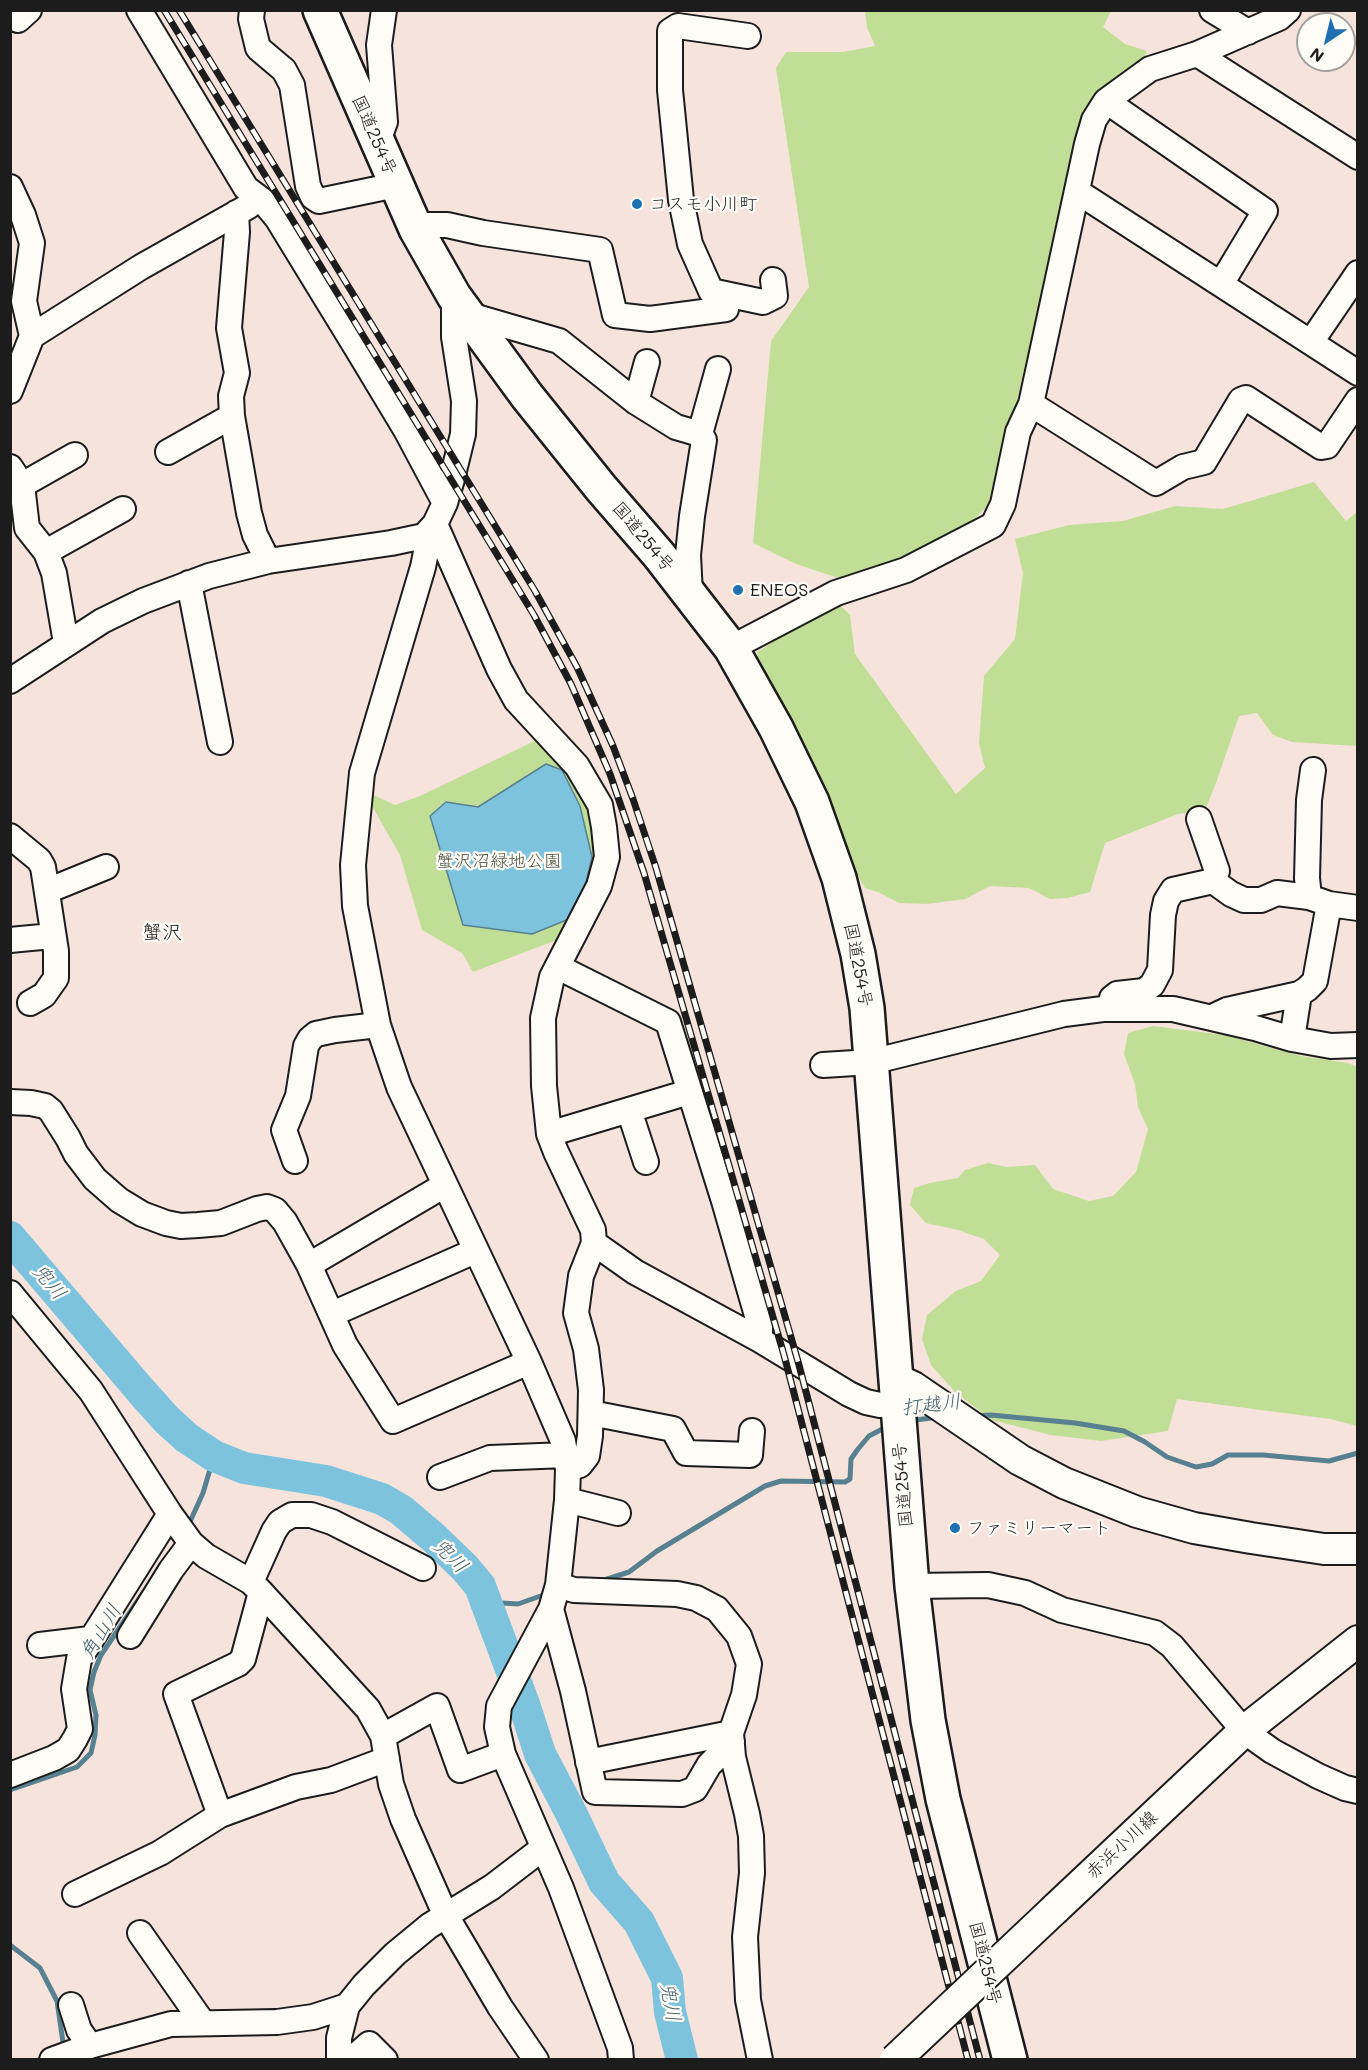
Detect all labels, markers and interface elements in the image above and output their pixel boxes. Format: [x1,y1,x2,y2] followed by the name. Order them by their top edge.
[1296,12,1356,72] north arrow
[1306,43,1328,68] text: N
[347,92,401,178] street label: 国道254号
[649,193,757,215] place label: コスモ小川町
[630,197,644,211] marker: コスモ小川町
[607,497,679,577] street label: 国道254号
[750,579,808,601] place label: ENEOS
[731,583,745,597] marker: ENEOS
[436,850,562,872] park label: 蟹沢沼緑地公園
[142,921,182,945] district label: 蟹沢
[839,921,877,1009] street label: 国道254号
[27,1259,71,1305] water label: 兜川
[900,1389,962,1421] water label: 打越川
[889,1442,917,1528] street label: 国道254号
[967,1517,1111,1539] place label: ファミリーマート
[948,1521,962,1535] marker: ファミリーマート
[427,1533,473,1579] water label: 兜川
[75,1600,127,1664] water label: 角山川
[1082,1806,1162,1884] street label: 赤浜小川線
[964,1919,1006,2007] street label: 国道254号
[655,1980,685,2024] water label: 兜川

